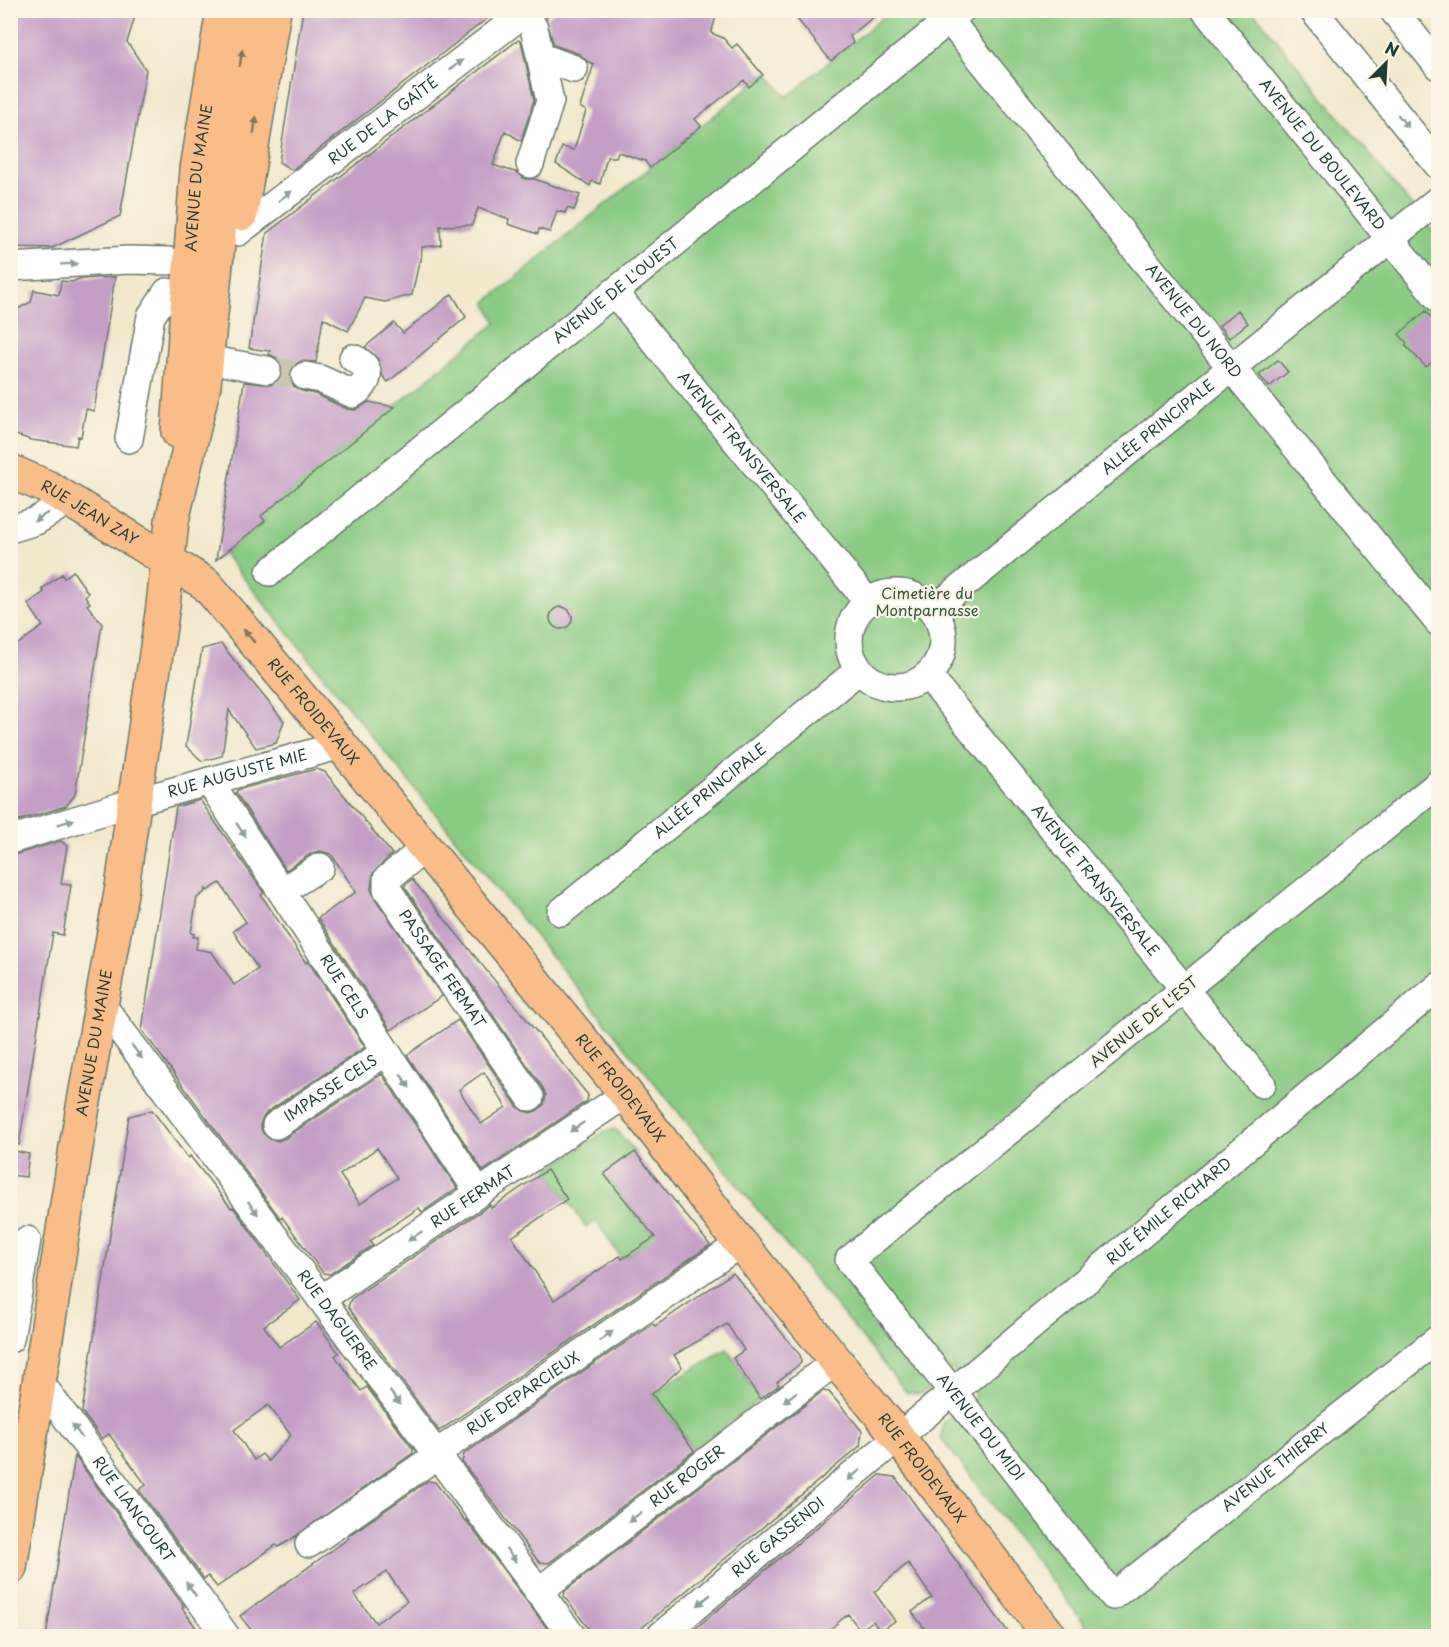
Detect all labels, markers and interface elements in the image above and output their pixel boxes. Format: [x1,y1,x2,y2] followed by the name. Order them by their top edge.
[1356,33,1416,93] north arrow
[1382,35,1403,62] text: N
[237,48,246,67] one-way arrow
[448,59,464,71] one-way arrow
[322,70,442,169] street label: RUE DE LA GAÎTÉ
[1255,73,1392,235] street label: AVENUE DU BOULEVARD
[178,102,217,252] street label: AVENUE DU MAINE
[1396,113,1409,128] one-way arrow
[251,116,260,135] one-way arrow
[277,191,292,203] one-way arrow
[547,231,684,348] street label: AVENUE DE L'OUEST
[1141,258,1248,382] street label: AVENUE DU NORD
[59,259,78,269] one-way arrow
[673,366,812,528] street label: AVENUE TRANSVERSALE
[1096,373,1219,479] street label: ALLÉE PRINCIPALE
[38,473,144,550] street label: RUE JEAN ZAY
[33,512,49,523] one-way arrow
[875,581,979,621] park label: Cimetière du Montparnasse
[243,628,256,644] one-way arrow
[263,652,366,769] street label: RUE FROIDEVAUX
[647,737,771,843] street label: ALLÉE PRINCIPALE
[165,742,310,802] street label: RUE AUGUSTE MIE
[1027,798,1166,960] street label: AVENUE TRANSVERSALE
[57,817,75,826] one-way arrow
[235,822,246,838] one-way arrow
[394,904,493,1033] street label: PASSAGE FERMAT
[315,949,375,1023] street label: RUE CELS
[69,967,117,1118] street label: AVENUE DU MAINE
[1084,969,1203,1072] street label: AVENUE DE L'EST
[571,1028,672,1146] street label: RUE FROIDEVAUX
[130,1044,142,1059] one-way arrow
[279,1048,382,1127] street label: IMPASSE CELS
[399,1073,410,1089] one-way arrow
[569,1121,585,1132] one-way arrow
[1100,1151,1236,1269] street label: RUE ÉMILE RICHARD
[425,1158,520,1233] street label: RUE FERMAT
[247,1201,259,1216] one-way arrow
[408,1230,424,1242] one-way arrow
[293,1264,383,1375] street label: RUE DAGUERRE
[597,1330,613,1342] one-way arrow
[461,1345,584,1439] street label: RUE DEPARCIEUX
[932,1368,1031,1485] street label: AVENUE DU MIDI
[389,1390,401,1406] one-way arrow
[782,1391,797,1403] one-way arrow
[873,1407,972,1527] street label: RUE FROIDEVAUX
[1216,1416,1334,1516] street label: AVENUE THIERRY
[71,1424,83,1440] one-way arrow
[644,1438,729,1512] street label: RUE ROGER
[88,1451,182,1567] street label: RUE LIANCOURT
[846,1468,862,1481] one-way arrow
[726,1491,829,1582] street label: RUE GASSENDI
[628,1510,643,1522] one-way arrow
[505,1546,517,1562] one-way arrow
[185,1582,197,1598] one-way arrow
[696,1593,712,1606] one-way arrow

